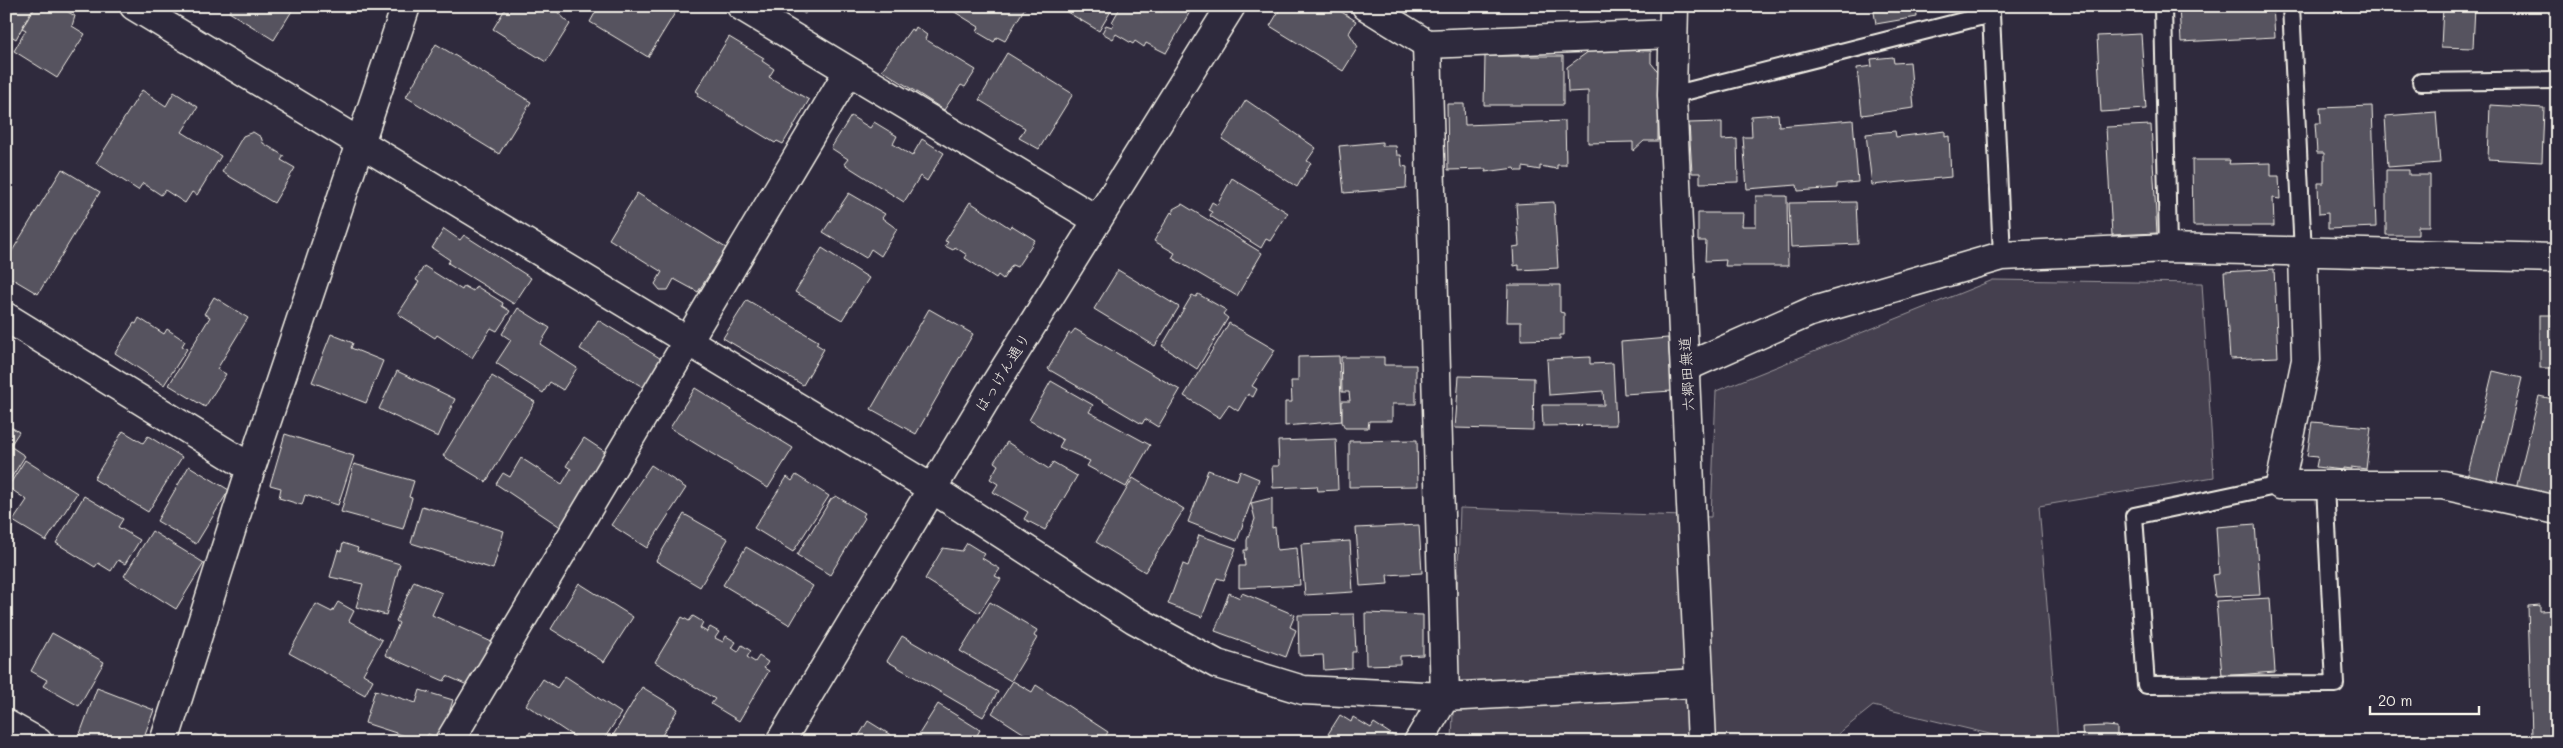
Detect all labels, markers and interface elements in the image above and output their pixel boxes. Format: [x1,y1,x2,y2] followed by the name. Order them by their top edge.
[970,329,1034,415] street label: はっけん通り
[1674,336,1698,412] street label: 六郷田無道
[2370,683,2479,715] scale bar
[2378,690,2412,710] text: 20 m

